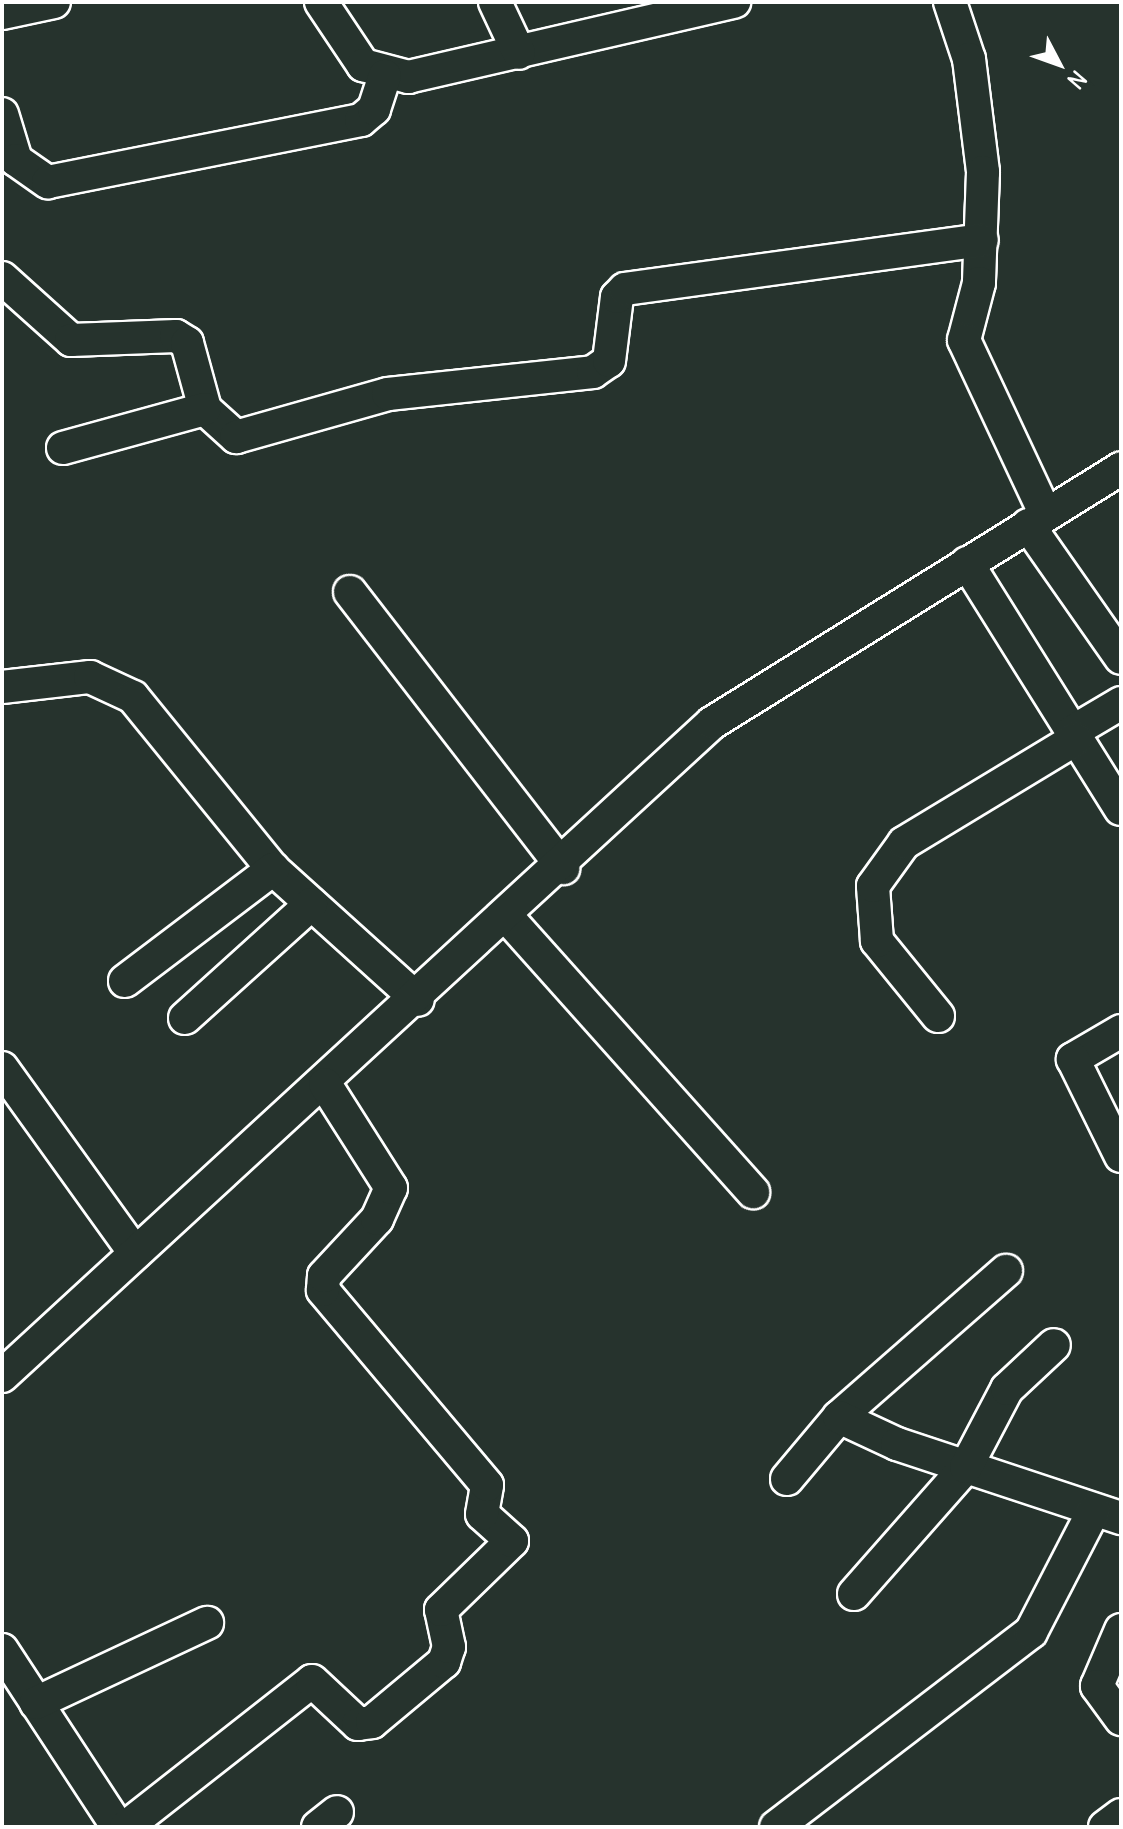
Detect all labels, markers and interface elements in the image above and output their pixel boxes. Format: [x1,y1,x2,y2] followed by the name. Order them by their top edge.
[1019,24,1099,104] north arrow
[1062,65,1093,95] text: N

